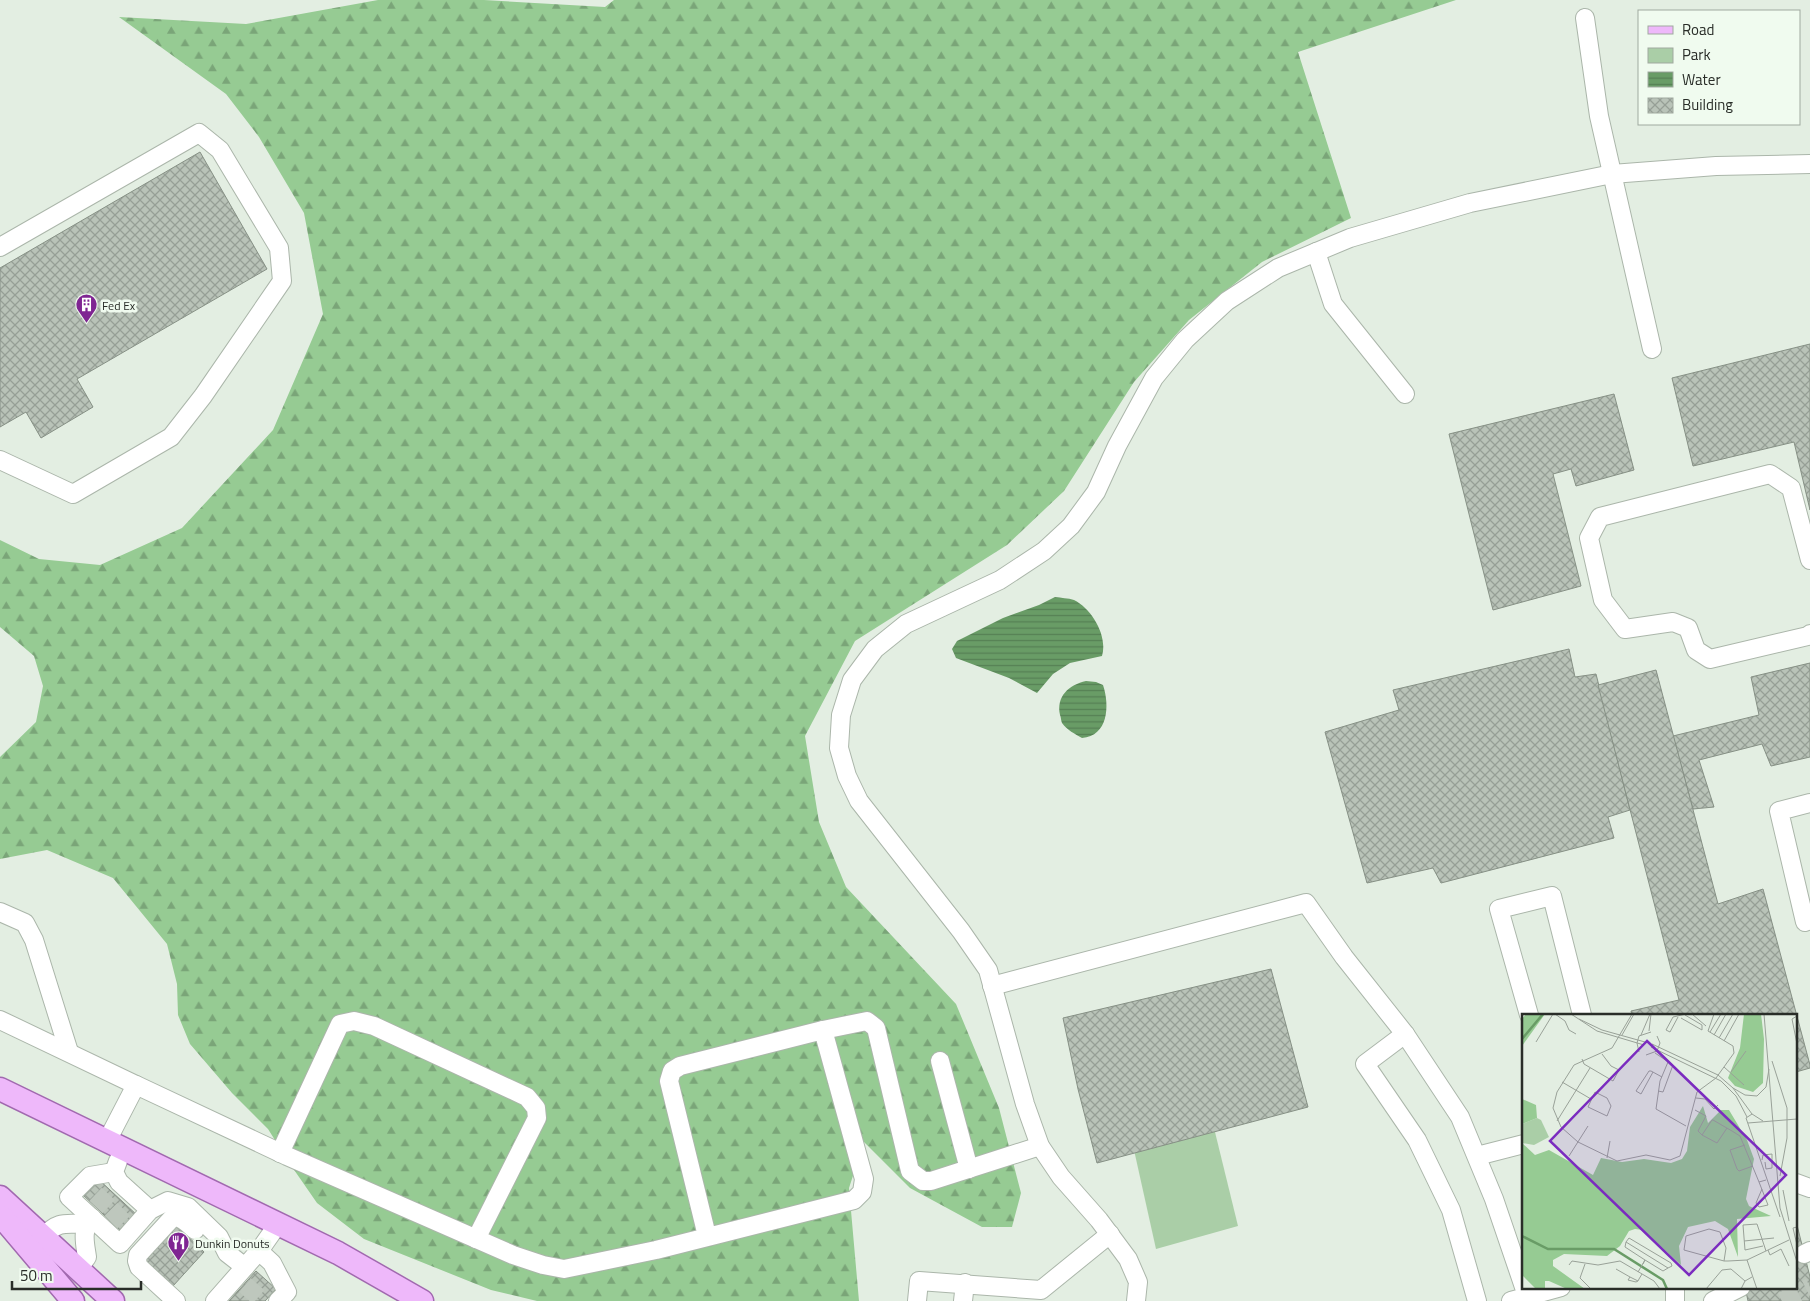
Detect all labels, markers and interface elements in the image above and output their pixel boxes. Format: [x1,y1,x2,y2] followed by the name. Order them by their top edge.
[1638,10,1800,125] legend
[1682,18,1714,41] text: Road
[1682,43,1711,66] text: Park
[1682,68,1721,91] text: Water
[1682,93,1733,116] text: Building
[74,293,98,324] building icon: Fed Ex
[102,296,136,315] place label: Fed Ex
[1522,1014,1798,1288] inset map
[167,1231,191,1262] restaurant icon: Dunkin Donuts
[195,1234,270,1253] place label: Dunkin Donuts
[12,1258,141,1290] scale bar
[20,1264,53,1287] text: 50 m

